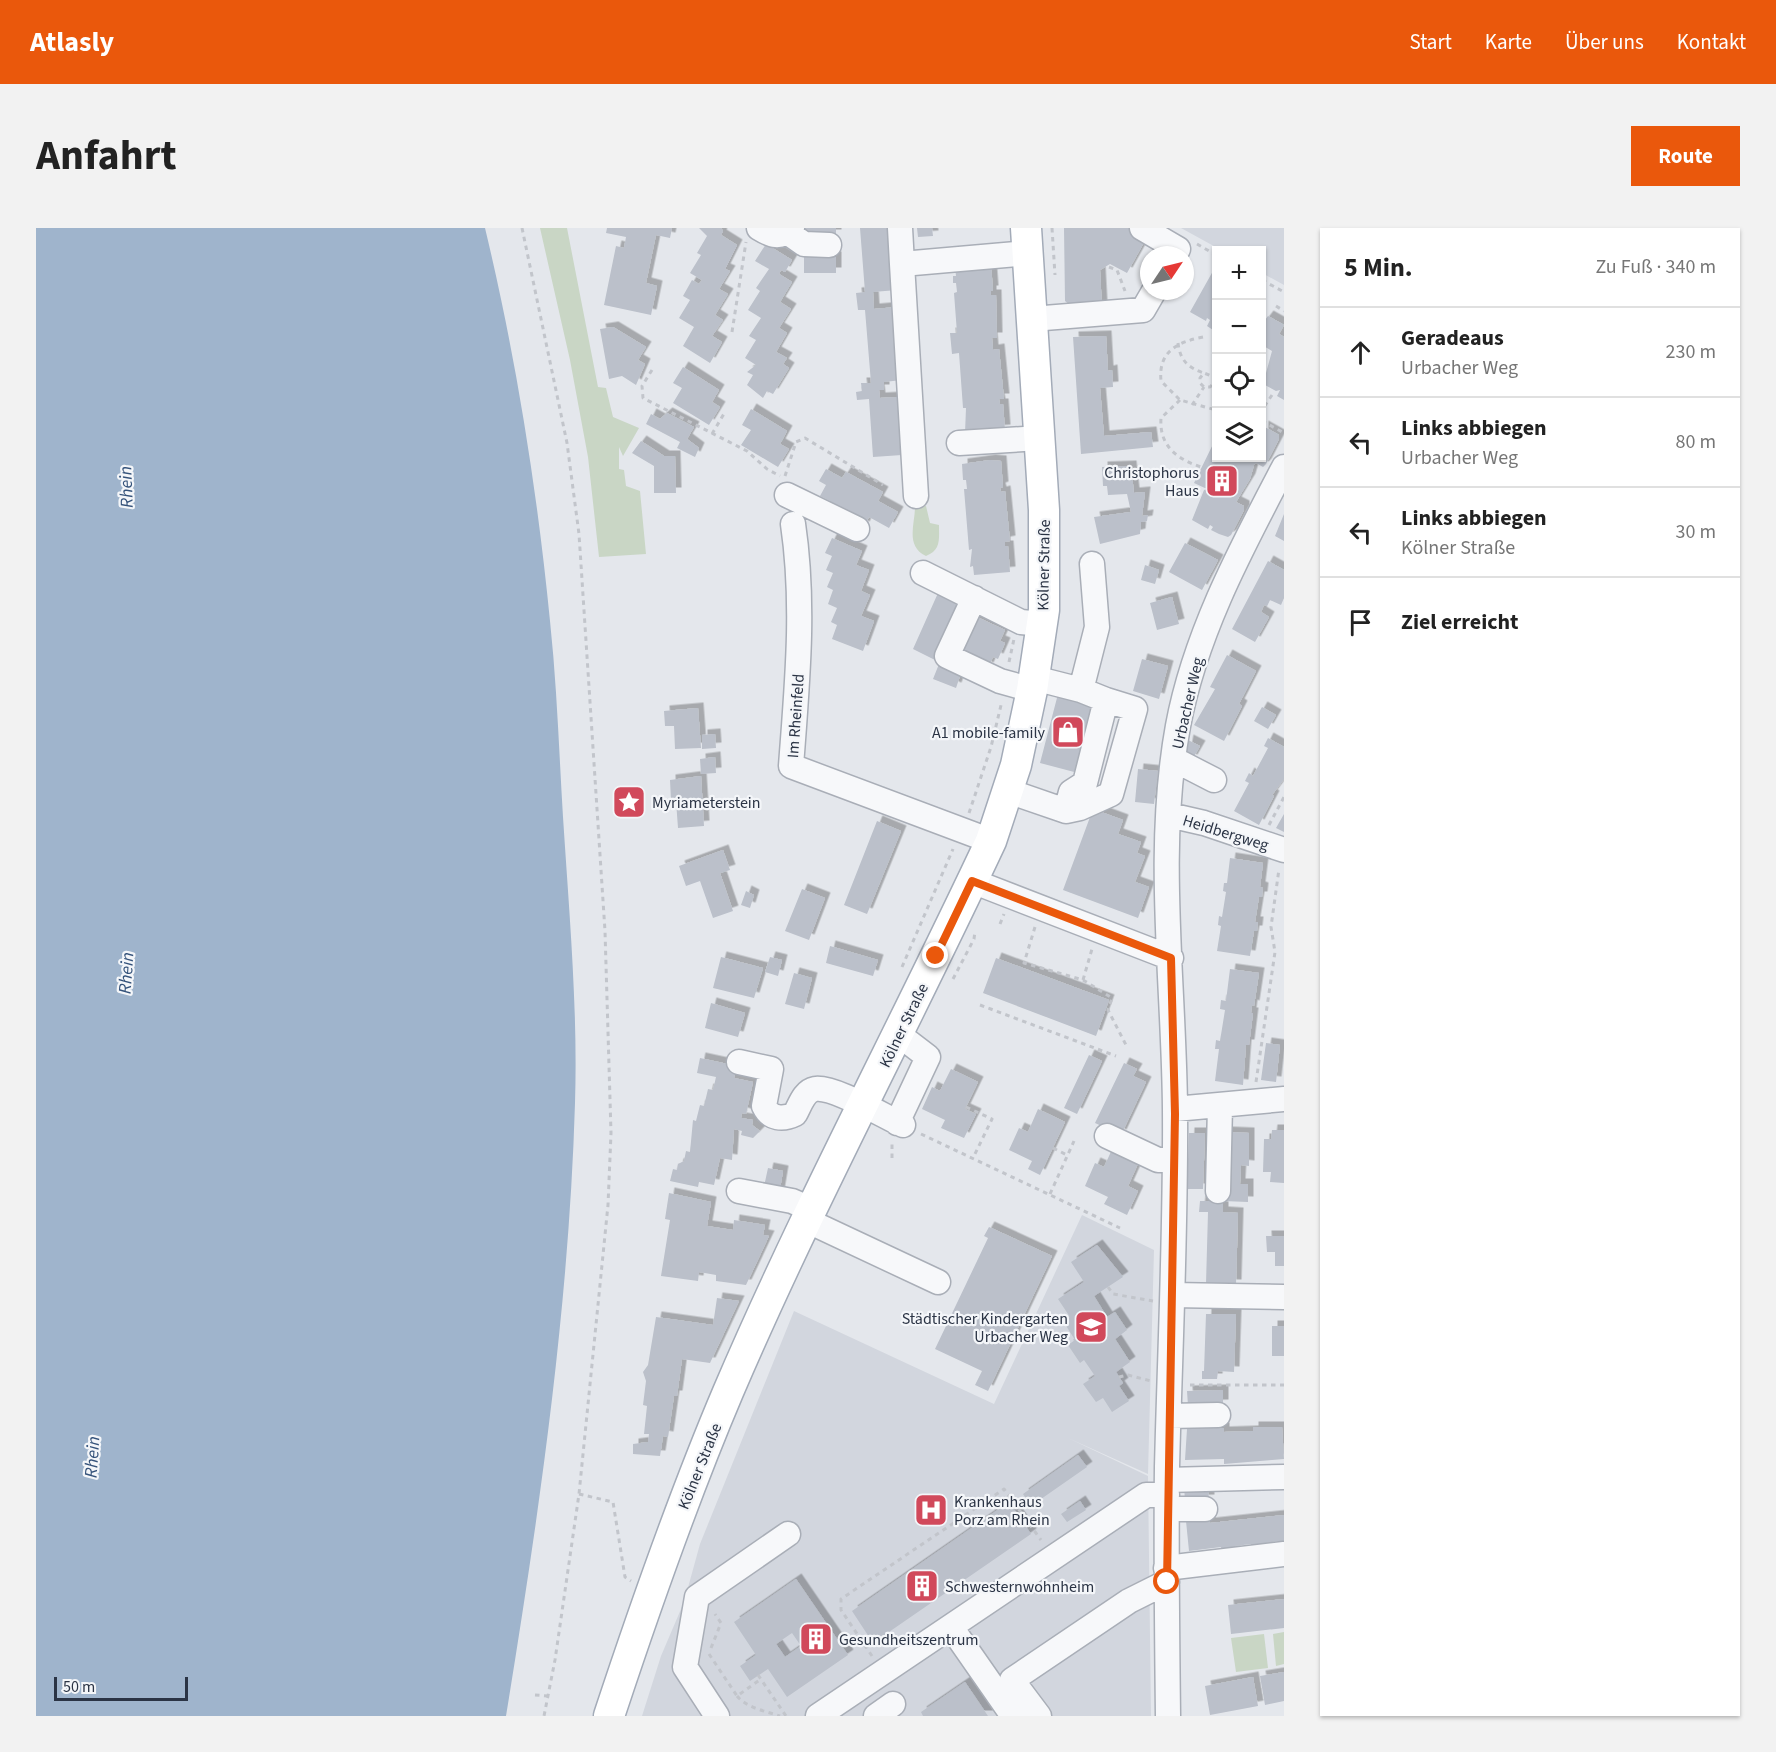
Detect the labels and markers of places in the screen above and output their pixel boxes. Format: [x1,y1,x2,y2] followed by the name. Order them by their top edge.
[1104,462,1199,502] place label: Christophorus Haus
[1204,463,1240,499] building icon: Christophorus Haus
[1050,714,1086,750] shop icon: A1 mobile-family
[932,722,1046,744] place label: A1 mobile-family
[611,784,647,820] place icon: Myriameterstein
[652,792,761,814] place label: Myriameterstein
[902,1308,1068,1348] place label: Städtischer Kindergarten Urbacher Weg
[1073,1309,1109,1345] school or university icon: Städtischer Kindergarten Urbacher Weg
[954,1491,1050,1531] place label: Krankenhaus Porz am Rhein
[913,1492,949,1528] hospital icon: Krankenhaus Porz am Rhein
[904,1568,940,1604] building icon: Schwesternwohnheim
[945,1576,1094,1598] place label: Schwesternwohnheim
[798,1621,834,1657] building icon: Gesundheitszentrum
[839,1629,979,1651] place label: Gesundheitszentrum

